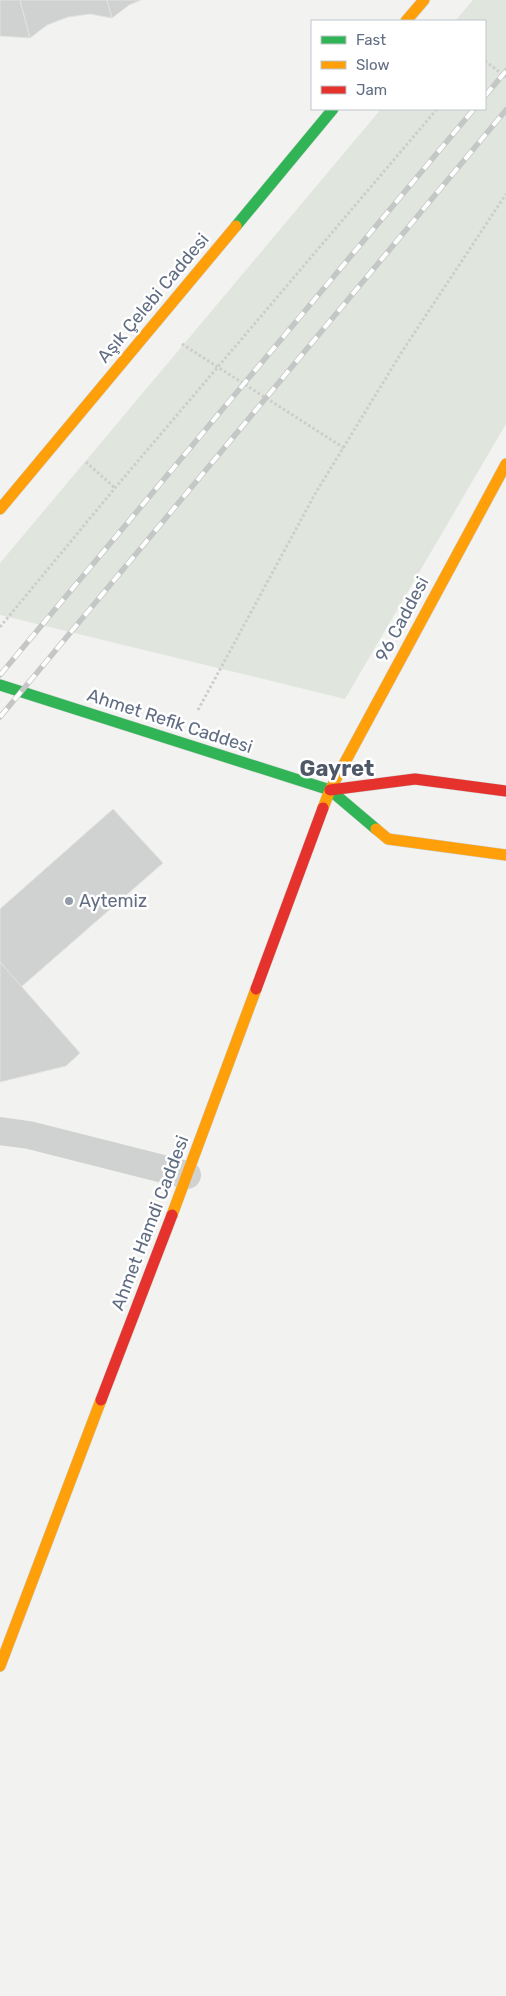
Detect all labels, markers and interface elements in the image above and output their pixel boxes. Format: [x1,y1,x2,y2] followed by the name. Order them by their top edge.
[311,20,486,110] legend
[356,31,386,49] text: Fast
[356,56,389,74] text: Slow
[356,81,387,99] text: Jam
[92,229,214,367] street label: Aşık Çelebi Caddesi
[371,573,433,665] street label: 96 Caddesi
[85,684,255,758] street label: Ahmet Refik Caddesi
[300,755,374,782] district label: Gayret
[79,890,147,912] place label: Aytemiz
[63,895,75,907] marker: Aytemiz
[106,1132,194,1314] street label: Ahmet Hamdi Caddesi

